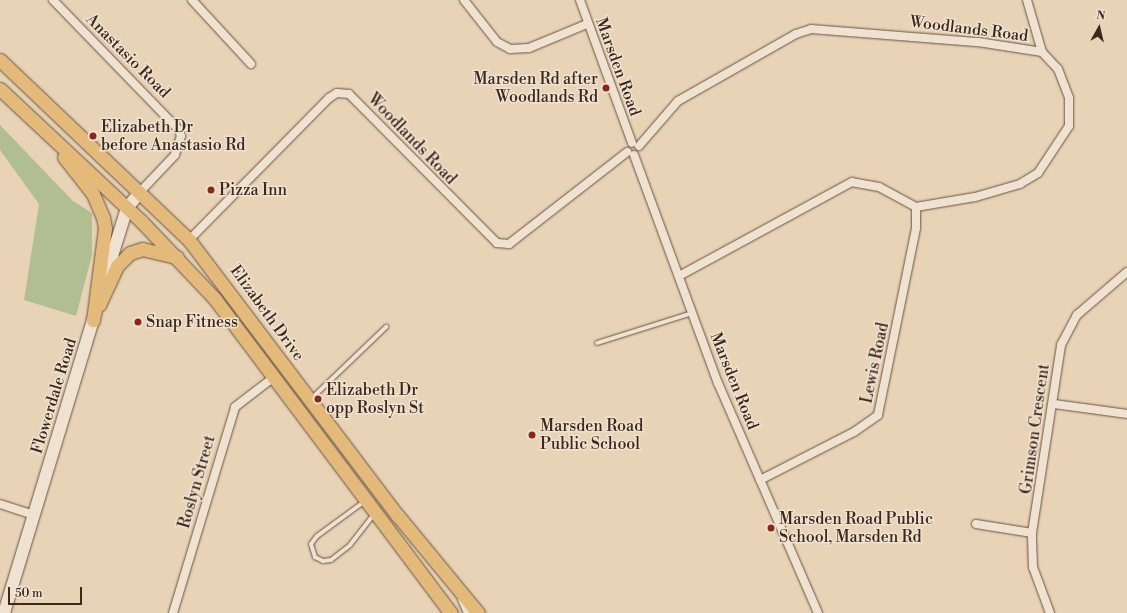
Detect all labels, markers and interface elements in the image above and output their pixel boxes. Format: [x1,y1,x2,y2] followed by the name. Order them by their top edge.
[1079,8,1119,48] north arrow
[1095,9,1106,24] text: N
[82,10,174,102] street label: Anastasio Road
[909,12,1029,46] street label: Woodlands Road
[591,15,645,119] street label: Marsden Road
[473,69,598,107] place label: Marsden Rd after Woodlands Rd
[601,83,611,93] marker: Marsden Rd after Woodlands Rd
[364,89,460,189] street label: Woodlands Road
[101,117,245,155] place label: Elizabeth Dr before Anastasio Rd
[88,131,98,141] marker: Elizabeth Dr before Anastasio Rd
[219,180,287,200] place label: Pizza Inn
[206,185,216,195] marker: Pizza Inn
[226,261,308,365] street label: Elizabeth Drive
[146,312,238,332] place label: Snap Fitness
[133,317,143,327] marker: Snap Fitness
[857,321,893,405] street label: Lewis Road
[706,330,762,432] street label: Marsden Road
[27,336,81,456] street label: Flowerdale Road
[1016,363,1054,495] street label: Grimson Crescent
[326,380,424,418] place label: Elizabeth Dr opp Roslyn St
[313,394,323,404] marker: Elizabeth Dr opp Roslyn St
[540,416,643,454] place label: Marsden Road Public School
[527,430,537,440] marker: Marsden Road Public School
[175,433,219,531] street label: Roslyn Street
[779,509,933,547] place label: Marsden Road Public School, Marsden Rd
[766,523,776,533] marker: Marsden Road Public School, Marsden Rd
[10,579,84,605] scale bar
[15,586,43,601] text: 50 m

